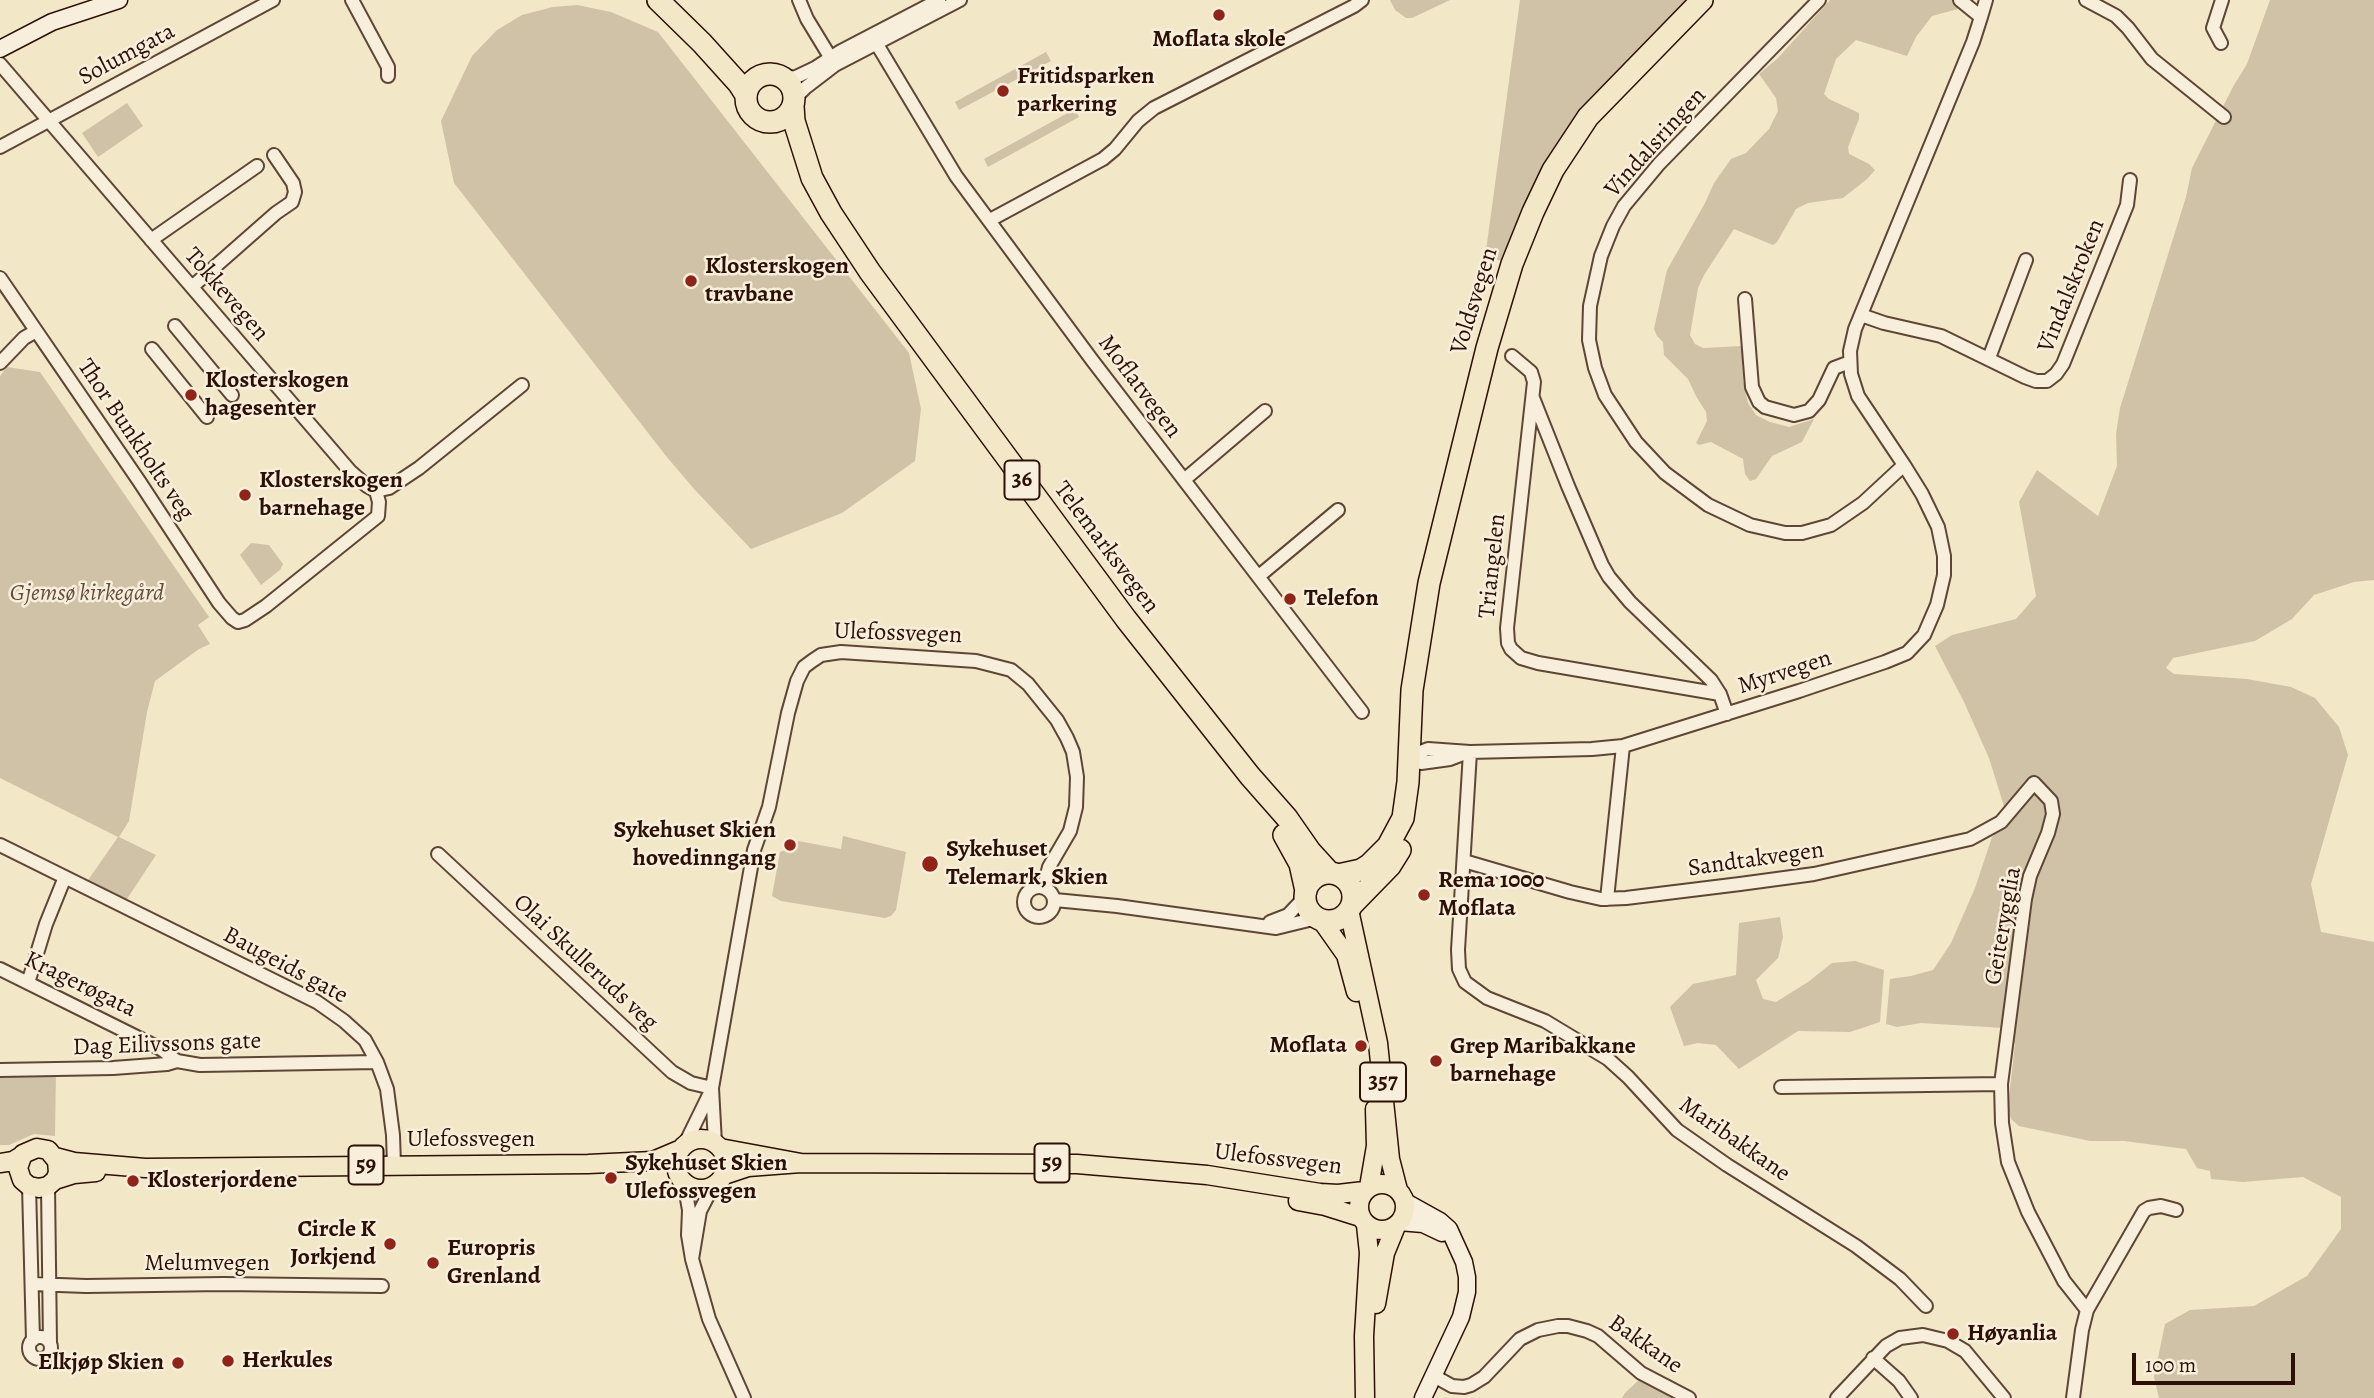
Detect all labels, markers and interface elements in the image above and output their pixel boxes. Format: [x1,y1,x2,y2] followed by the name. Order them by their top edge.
[1211,7,1227,23] marker: Moflata skole
[74,18,180,92] street label: Solumgata
[1152,26,1286,54] place label: Moflata skole
[1017,63,1154,119] place label: Fritidsparken parkering
[1599,82,1713,204] street label: Vindalsringen
[995,83,1011,99] marker: Fritidsparken parkering
[2032,215,2112,357] street label: Vindalskroken
[178,242,274,348] street label: Tokkevegen
[1445,244,1505,358] street label: Voldsvegen
[705,253,849,309] place label: Klosterskogen travbane
[683,273,699,289] marker: Klosterskogen travbane
[1091,330,1187,444] street label: Moflatvegen
[71,354,199,526] street label: Thor Bunkholts veg
[205,367,349,423] place label: Klosterskogen hagesenter
[183,387,199,403] marker: Klosterskogen hagesenter
[1004,460,1040,500] road number: 36
[259,467,403,523] place label: Klosterskogen barnehage
[1047,476,1165,620] street label: Telemarksvegen
[237,487,253,503] marker: Klosterskogen barnehage
[1473,512,1513,620] street label: Triangelen
[10,580,164,608] park label: Gjemsø kirkegård
[1304,585,1379,613] place label: Telefon
[1282,591,1298,607] marker: Telefon
[833,617,963,651] street label: Ulefossvegen
[1735,644,1835,702] street label: Myrvegen
[613,817,776,873] place label: Sykehuset Skien hovedinngang
[946,836,1108,892] place label: Sykehuset Telemark, Skien
[1686,836,1826,884] street label: Sandtakvegen
[782,837,798,853] marker: Sykehuset Skien hovedinngang
[920,854,940,874] marker: Sykehuset Telemark, Skien
[1979,865,2029,987] street label: Geiterygglia
[1438,867,1544,923] place label: Rema 1000 Moflata
[1416,887,1432,903] marker: Rema 1000 Moflata
[507,889,663,1037] street label: Olai Skulleruds veg
[218,921,352,1011] street label: Baugeids gate
[19,946,141,1024] street label: Kragerøgata
[72,1027,262,1063] street label: Dag Eilivssons gate
[1269,1032,1347,1060] place label: Moflata
[1450,1033,1636,1089] place label: Grep Maribakkane barnehage
[1353,1038,1369,1054] marker: Moflata
[1428,1053,1444,1069] marker: Grep Maribakkane barnehage
[1360,1063,1406,1102] road number: 357
[1673,1091,1795,1189] street label: Maribakkane
[407,1126,535,1154] street label: Ulefossvegen
[1213,1138,1343,1182] street label: Ulefossvegen
[1034,1144,1070,1182] road number: 59
[348,1146,384,1184] road number: 59
[625,1150,788,1206] place label: Sykehuset Skien Ulefossvegen
[147,1167,297,1195] place label: Klosterjordene
[603,1170,619,1186] marker: Sykehuset Skien Ulefossvegen
[125,1173,141,1189] marker: Klosterjordene
[290,1216,376,1272] place label: Circle K Jorkjend
[447,1235,541,1291] place label: Europris Grenland
[382,1236,398,1252] marker: Circle K Jorkjend
[144,1250,270,1278] street label: Melumvegen
[425,1255,441,1271] marker: Europris Grenland
[1602,1309,1688,1381] street label: Bakkane
[1967,1320,2057,1348] place label: Høyanlia
[1945,1326,1961,1342] marker: Høyanlia
[2136,1338,2299,1382] scale bar
[242,1347,333,1375] place label: Herkules
[38,1349,164,1377] place label: Elkjøp Skien
[2145,1351,2196,1379] text: 100 m
[220,1353,236,1369] marker: Herkules
[170,1355,186,1371] marker: Elkjøp Skien

